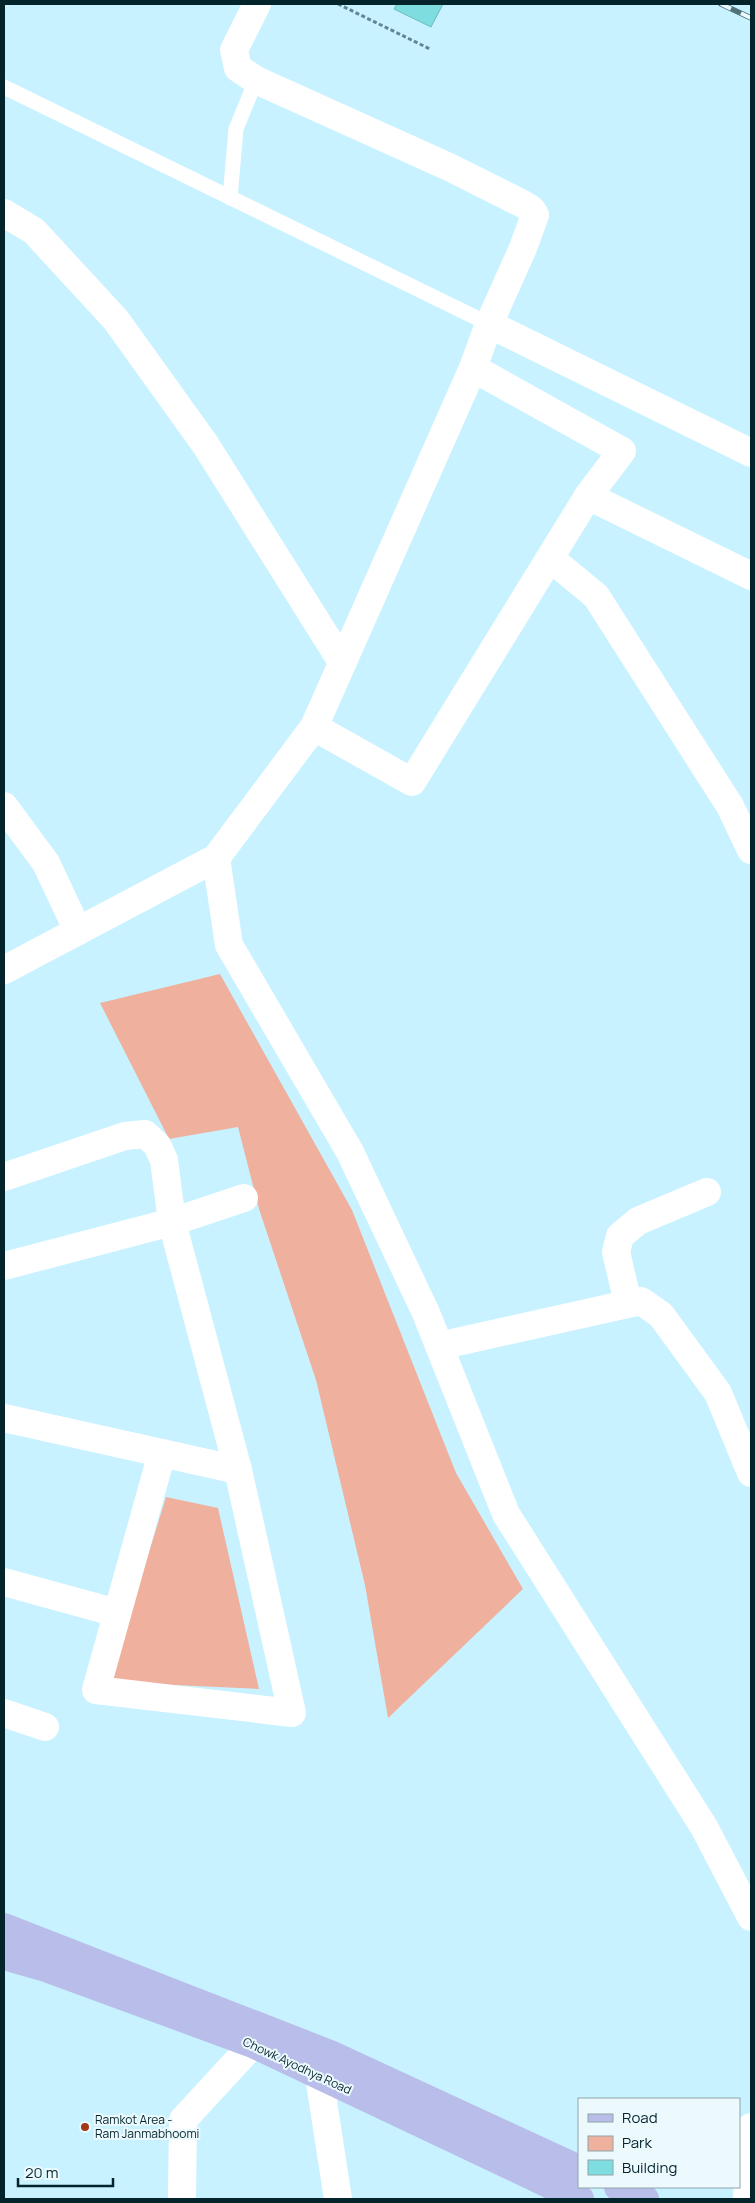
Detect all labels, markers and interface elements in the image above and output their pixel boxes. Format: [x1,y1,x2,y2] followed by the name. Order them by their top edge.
[240,2033,354,2098] street label: Chowk Ayodhya Road
[578,2098,740,2188] legend
[622,2107,658,2128] text: Road
[95,2111,199,2142] place label: Ramkot Area - Ram Janmabhoomi
[79,2121,91,2133] marker: Ramkot Area - Ram Janmabhoomi
[622,2132,652,2153] text: Park
[18,2156,112,2188] scale bar
[622,2157,677,2178] text: Building
[25,2162,58,2183] text: 20 m

